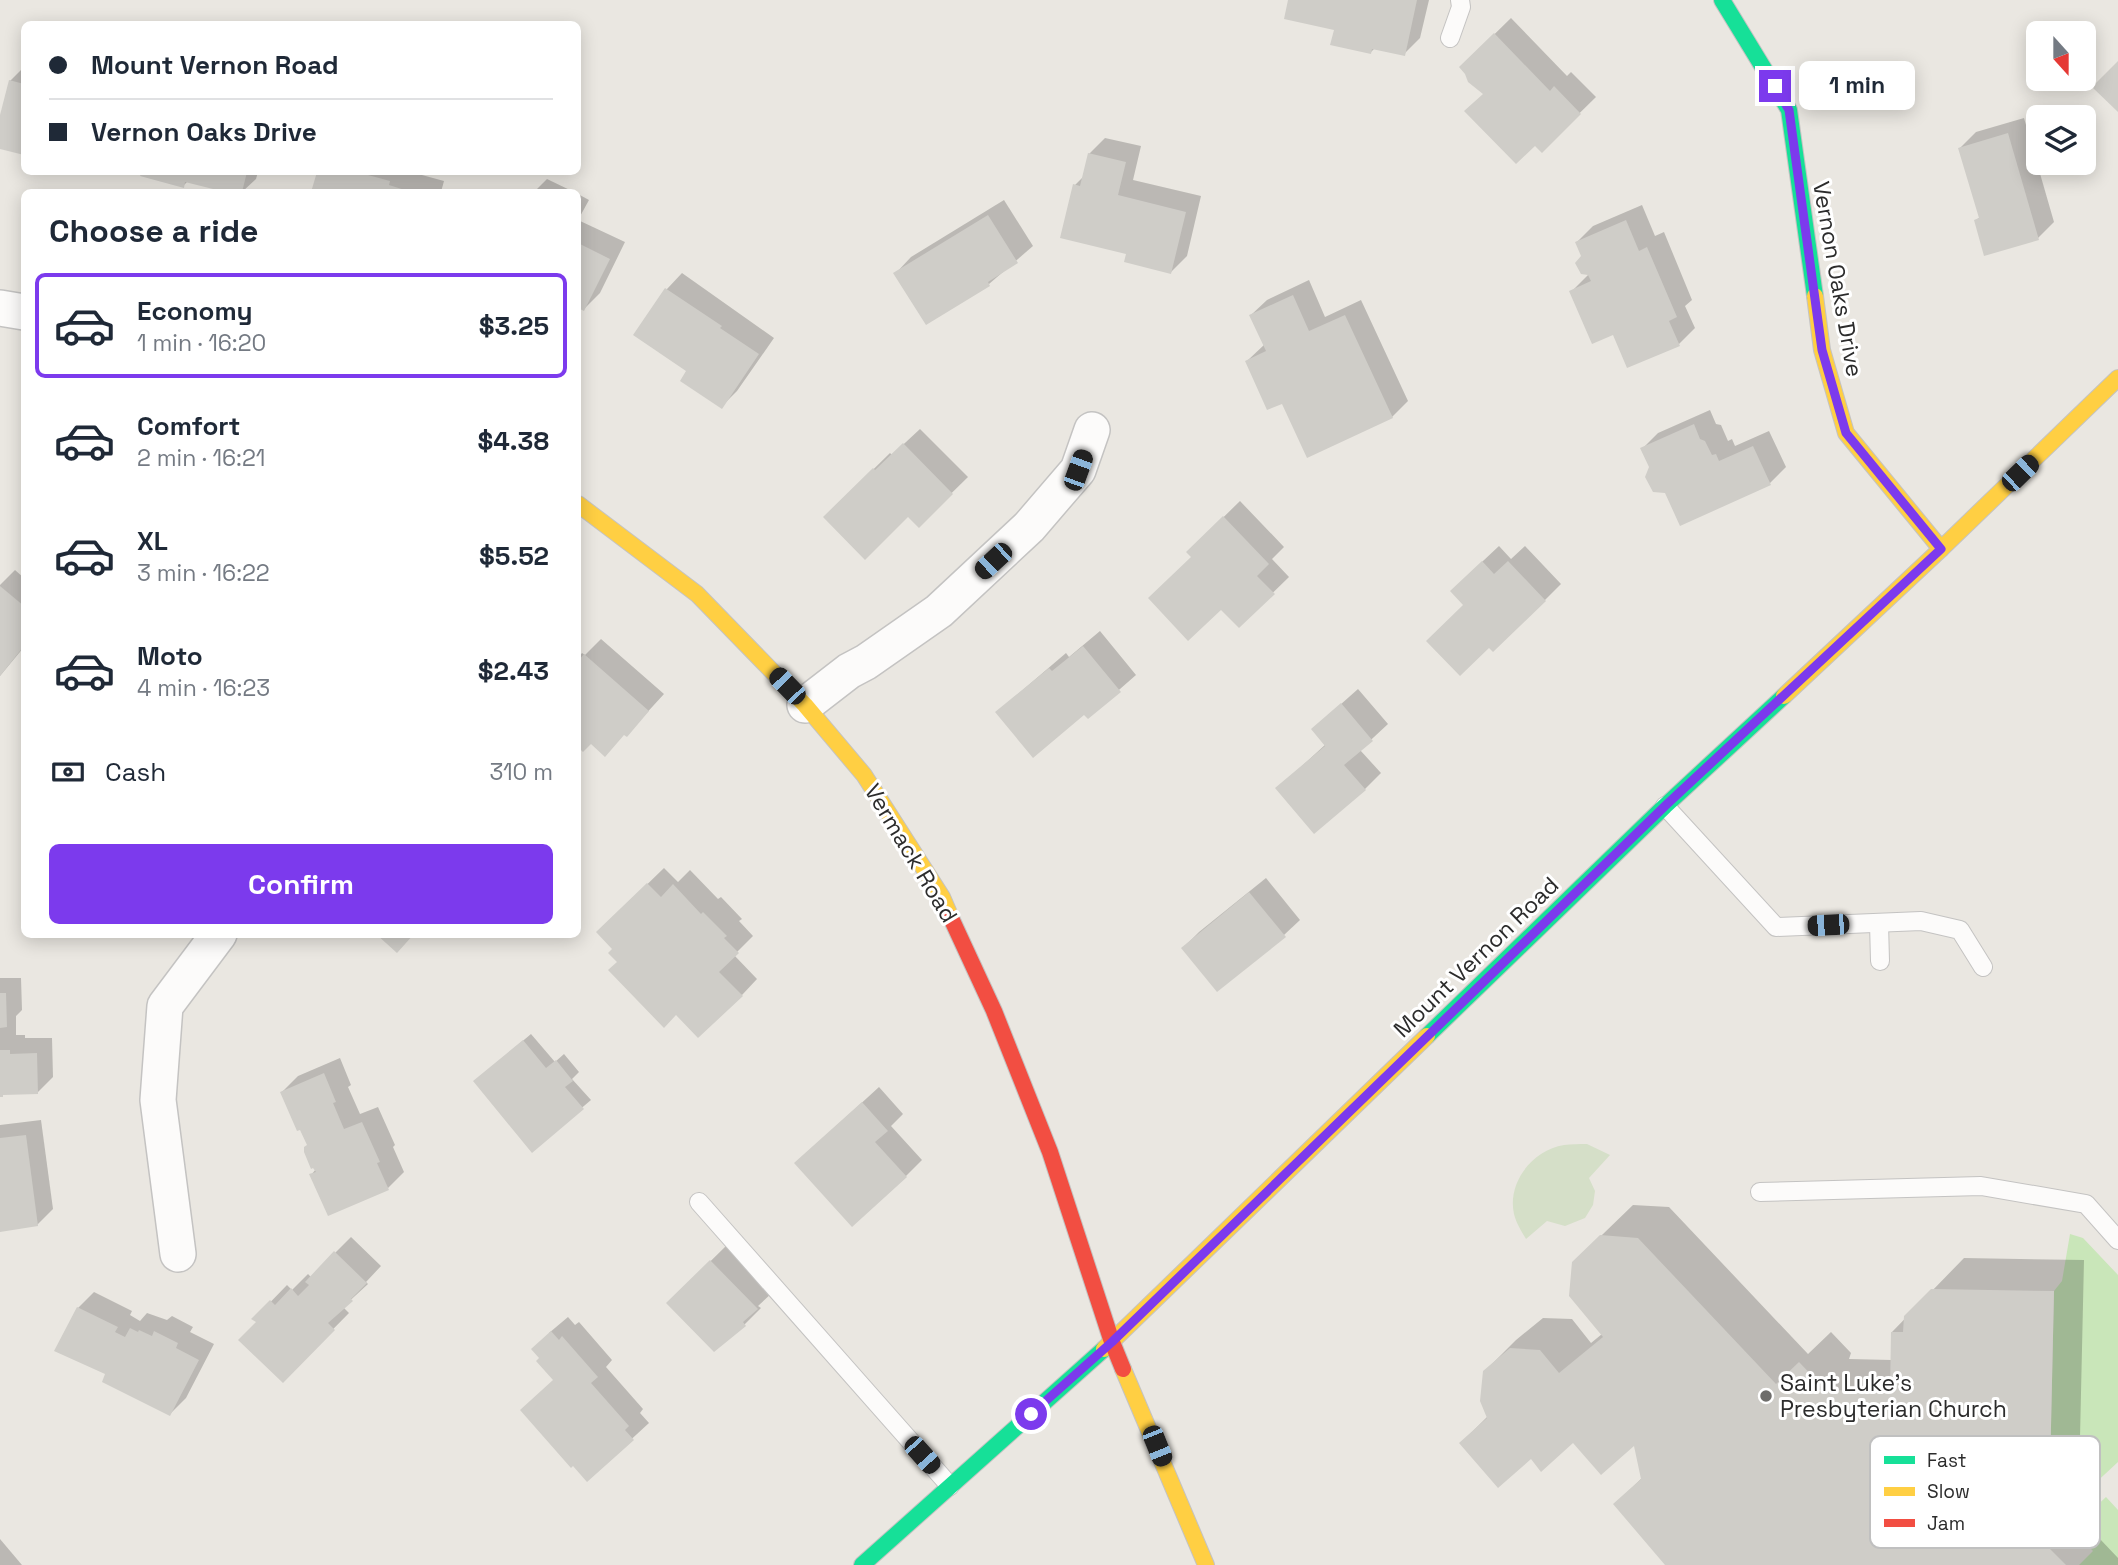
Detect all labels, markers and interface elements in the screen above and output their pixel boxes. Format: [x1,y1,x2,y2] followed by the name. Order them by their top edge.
[2026,21,2096,91] north arrow
[2026,21,2096,175] map controls
[91,48,339,82] text: Mount Vernon Road
[1800,62,1915,110] callout: 1 min
[1759,70,1791,102] route end
[1829,70,1885,100] text: 1 min
[2026,105,2096,175] button: layers
[91,115,317,149] text: Vernon Oaks Drive
[1806,179,1870,379] street label: Vernon Oaks Drive
[49,211,259,251] text: Choose a ride
[53,294,116,357] icon: car
[137,294,253,328] text: Economy
[479,309,549,343] text: $3.25
[137,328,266,358] text: 1 min · 16:20
[53,409,116,472] icon: car
[137,409,240,443] text: Comfort
[478,424,549,458] text: $4.38
[137,443,265,473] text: 2 min · 16:21
[1061,447,1096,493] car
[1998,451,2043,495] car
[53,524,116,587] icon: car
[137,524,168,558] text: XL
[479,539,549,573] text: $5.52
[971,539,1016,583] car
[137,558,270,588] text: 3 min · 16:22
[53,639,116,702] icon: car
[137,639,203,673] text: Moto
[478,654,549,688] text: $2.43
[765,664,810,708] car
[137,673,270,703] text: 4 min · 16:23
[49,753,87,791] icon: cash
[105,755,166,789] text: Cash
[489,757,553,787] text: 310 m
[858,778,964,928] street label: Vermack Road
[49,844,553,924] button: Confirm
[1387,870,1565,1044] street label: Mount Vernon Road
[1807,913,1850,937] car
[1780,1368,2007,1424] place label: Saint Luke's Presbyterian Church
[1758,1388,1774,1404] marker: Saint Luke's Presbyterian Church
[1015,1398,1047,1430] route start
[1140,1423,1175,1469] car
[901,1432,944,1478] car
[1870,1436,2100,1548] legend
[1927,1448,1967,1473] text: Fast
[1927,1479,1970,1504] text: Slow
[1927,1511,1965,1536] text: Jam

